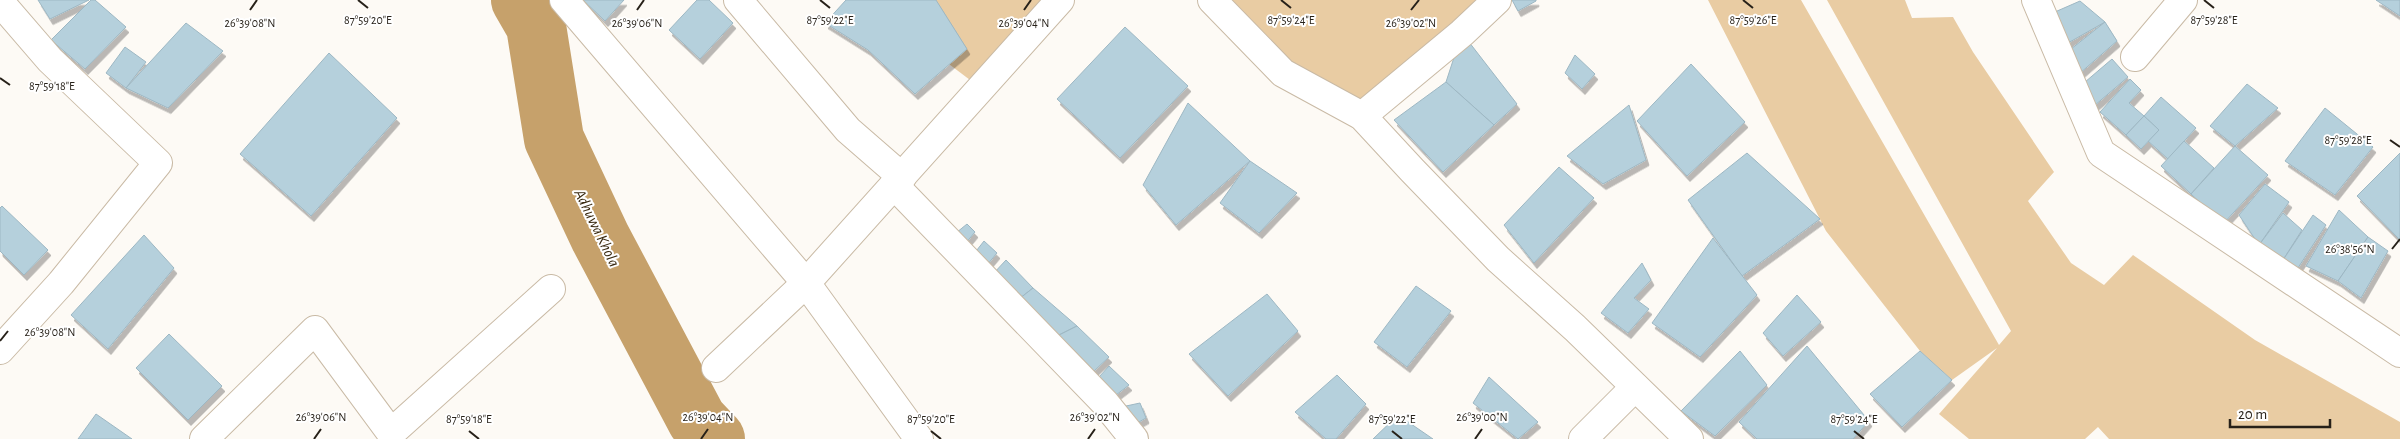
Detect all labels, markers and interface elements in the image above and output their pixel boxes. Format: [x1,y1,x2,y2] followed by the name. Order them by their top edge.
[344,14,392,26] text: 87°59'20"E
[807,14,854,26] text: 87°59'22"E
[1267,14,1315,26] text: 87°59'24"E
[1729,14,1777,26] text: 87°59'26"E
[2190,14,2238,26] text: 87°59'28"E
[225,17,275,29] text: 26°39'08"N
[612,17,662,29] text: 26°39'06"N
[999,17,1049,29] text: 26°39'04"N
[1386,17,1436,29] text: 26°39'02"N
[29,80,75,92] text: 87°59'18"E
[2324,134,2372,146] text: 87°59'28"E
[571,186,623,269] water label: Adhuwa Khola
[2325,243,2375,255] text: 26°38'56"N
[25,326,75,338] text: 26°39'08"N
[2230,396,2330,428] scale bar
[2238,407,2267,422] text: 20 m
[296,411,346,423] text: 26°39'06"N
[683,411,733,423] text: 26°39'04"N
[1070,411,1120,423] text: 26°39'02"N
[1456,411,1508,423] text: 26°39'00"N
[446,413,492,425] text: 87°59'18"E
[907,413,955,425] text: 87°59'20"E
[1369,413,1416,425] text: 87°59'22"E
[1830,413,1878,425] text: 87°59'24"E

